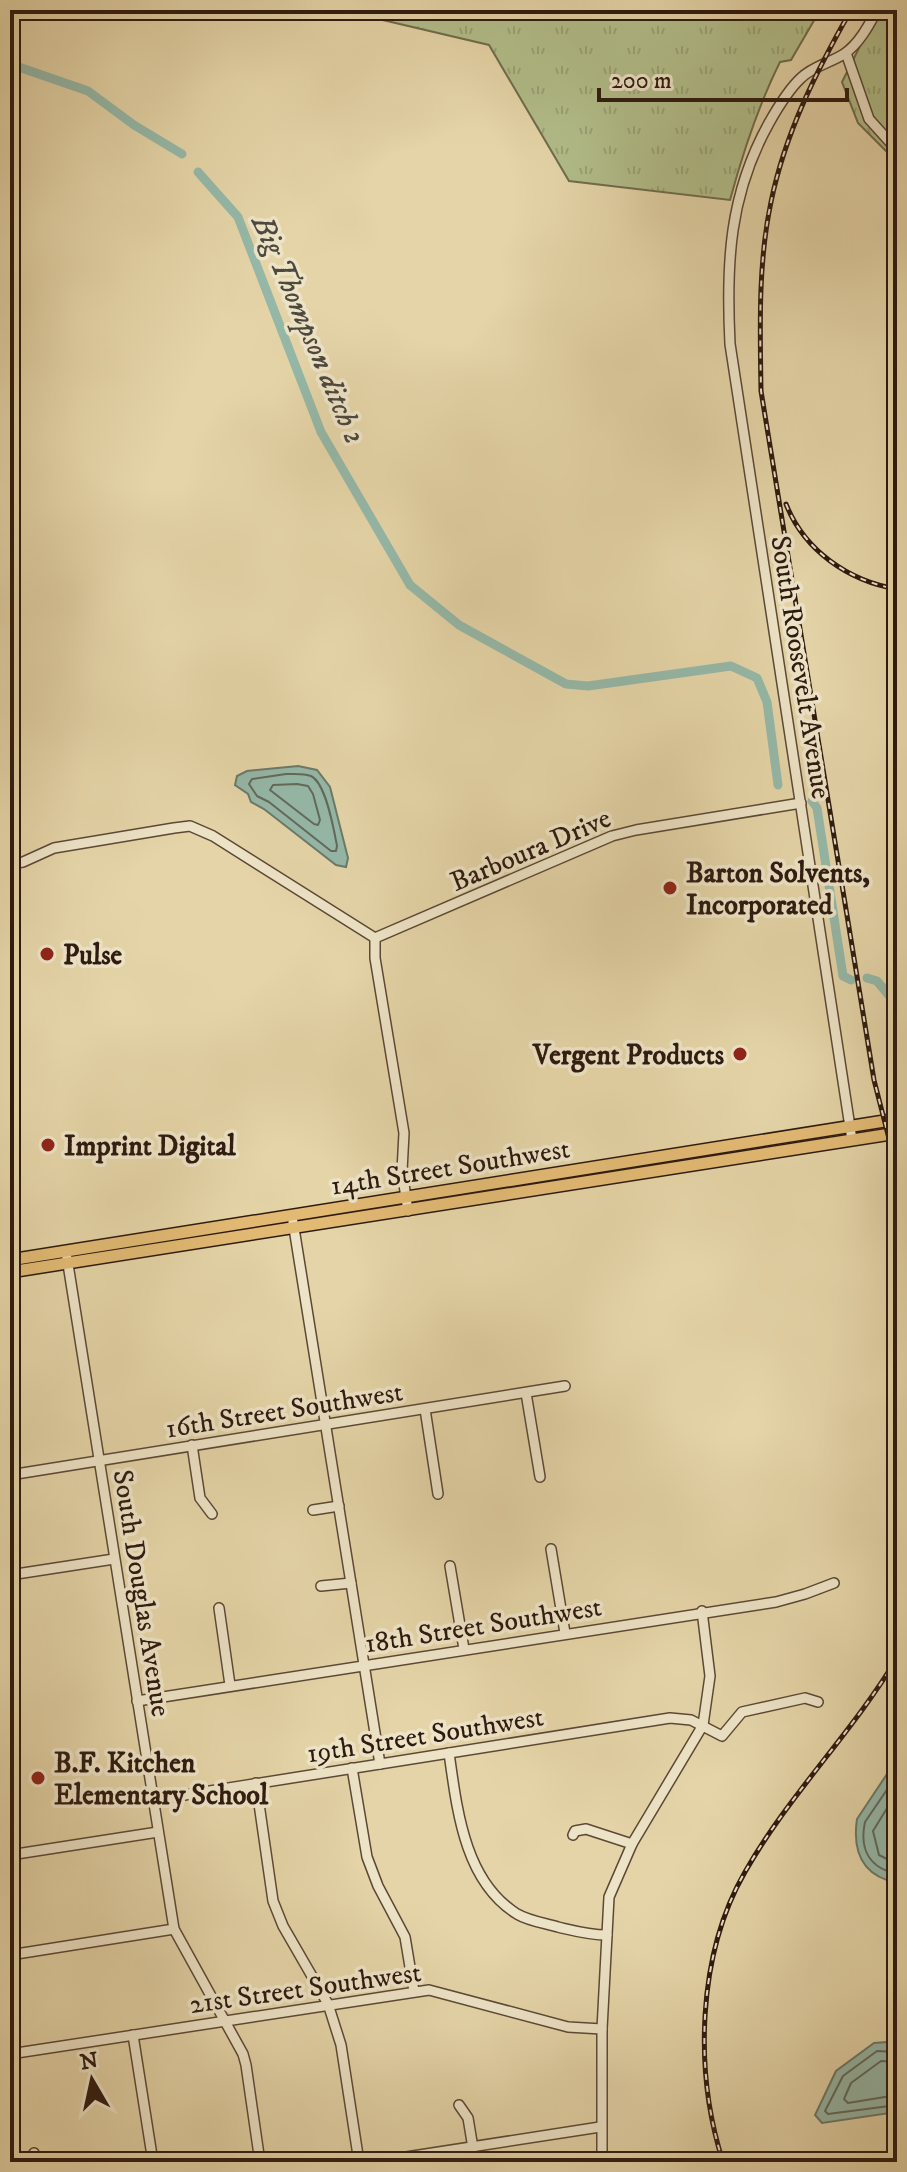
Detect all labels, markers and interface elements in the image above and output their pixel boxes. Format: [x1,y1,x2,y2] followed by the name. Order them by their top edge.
[599,52,847,102] scale bar
[611,66,672,96] text: 200 m
[242,209,372,449] water label: Big Thompson ditch 2
[762,533,839,801] street label: South Roosevelt Avenue
[445,801,616,900] street label: Barboura Drive
[686,856,870,923] place label: Barton Solvents, Incorporated
[661,879,679,897] marker: Barton Solvents, Incorporated
[63,938,123,973] place label: Pulse
[38,945,56,963] marker: Pulse
[532,1038,725,1073] place label: Vergent Products
[731,1045,749,1063] marker: Vergent Products
[64,1129,236,1164] place label: Imprint Digital
[328,1131,572,1204] street label: 14th Street Southwest
[39,1136,57,1154] marker: Imprint Digital
[163,1374,405,1447] street label: 16th Street Southwest
[105,1467,178,1719] street label: South Douglas Avenue
[362,1589,604,1661] street label: 18th Street Southwest
[304,1699,546,1771] street label: 19th Street Southwest
[54,1746,269,1813] place label: B.F. Kitchen Elementary School
[29,1769,47,1787] marker: B.F. Kitchen Elementary School
[187,1955,423,2022] street label: 21st Street Southwest
[52,2040,132,2120] north arrow
[78,2047,100,2076] text: N

